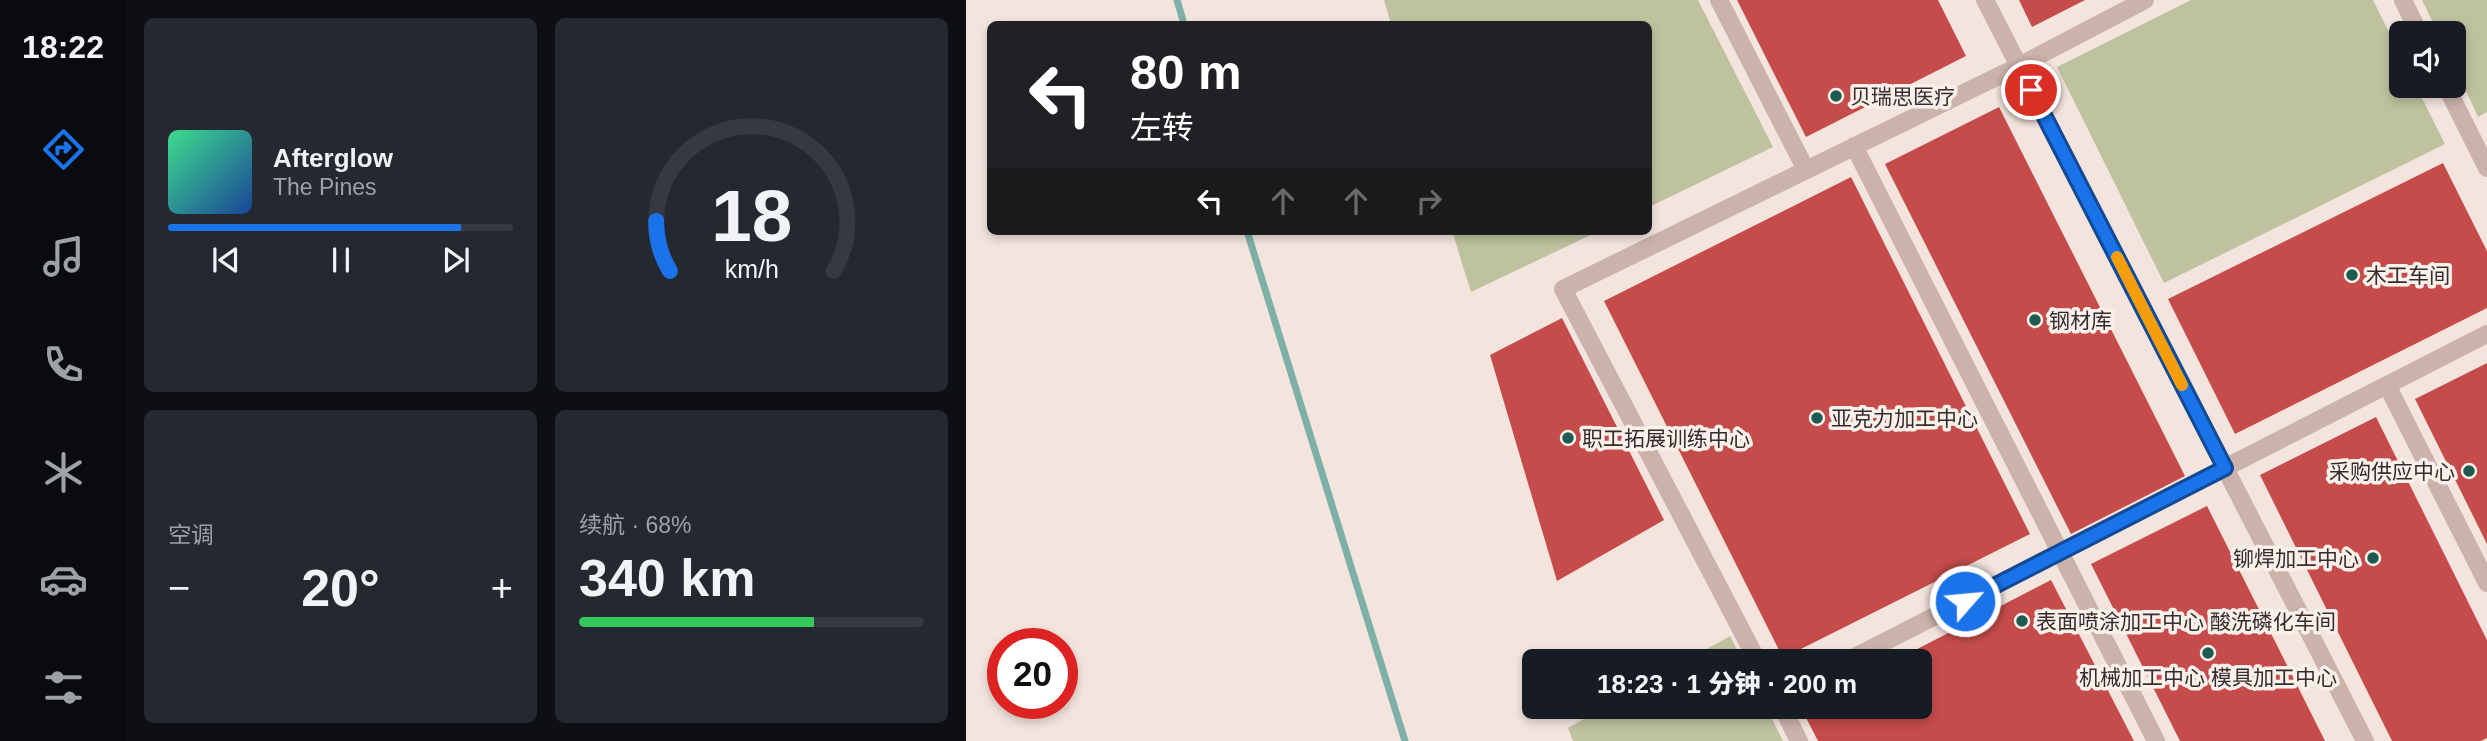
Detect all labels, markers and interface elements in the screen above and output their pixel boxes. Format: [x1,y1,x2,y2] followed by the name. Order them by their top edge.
[2389,21,2466,98] map controls
[2389,21,2466,98] button: sound
[22,29,104,65] text: 18:22
[1130,45,1242,99] text: 80 m
[1015,49,1106,140] icon: left
[2001,60,2061,120] pin
[2012,71,2050,109] icon: arrive
[1850,85,1955,108] place label: 贝瑞思医疗
[1828,88,1844,104] marker: 贝瑞思医疗
[1130,110,1194,146] text: 左转
[39,125,88,174] icon: directions
[273,143,393,173] text: Afterglow
[273,174,377,200] text: The Pines
[711,175,792,256] text: 18
[1191,182,1229,220] icon: left
[1264,182,1302,220] icon: ahead
[1337,182,1375,220] icon: ahead
[1410,182,1448,220] icon: right
[39,232,88,281] icon: music
[207,241,245,279] icon: previous
[322,241,360,279] icon: pause
[437,241,475,279] icon: next
[724,255,779,283] text: km/h
[2366,264,2450,287] place label: 木工车间
[2344,267,2360,283] marker: 木工车间
[2049,309,2112,332] place label: 钢材库
[2027,312,2043,328] marker: 钢材库
[39,340,88,389] icon: phone
[1831,407,1978,430] place label: 亚克力加工中心
[1809,410,1825,426] marker: 亚克力加工中心
[1582,427,1750,450] place label: 职工拓展训练中心
[1560,430,1576,446] marker: 职工拓展训练中心
[39,448,88,497] icon: climate
[2329,460,2455,483] place label: 采购供应中心
[2461,463,2477,479] marker: 采购供应中心
[579,512,691,538] text: 续航 · 68%
[168,522,214,548] text: 空调
[2233,547,2359,570] place label: 铆焊加工中心
[579,549,755,607] text: 340 km
[2365,550,2381,566] marker: 铆焊加工中心
[39,555,88,604] icon: car
[301,559,380,617] text: 20°
[1928,564,2002,638] position arrow
[168,567,190,609] text: −
[491,567,513,609] text: +
[2036,610,2336,633] place label: 表面喷涂加工中心 酸洗磷化车间
[2014,613,2030,629] marker: 表面喷涂加工中心 酸洗磷化车间
[987,628,1078,719] speed limit sign: 20
[2200,645,2216,661] marker: 机械加工中心 模具加工中心
[39,663,88,712] icon: filters
[2079,666,2337,689] place label: 机械加工中心 模具加工中心
[1597,669,1857,699] text: 18:23 · 1 分钟 · 200 m

